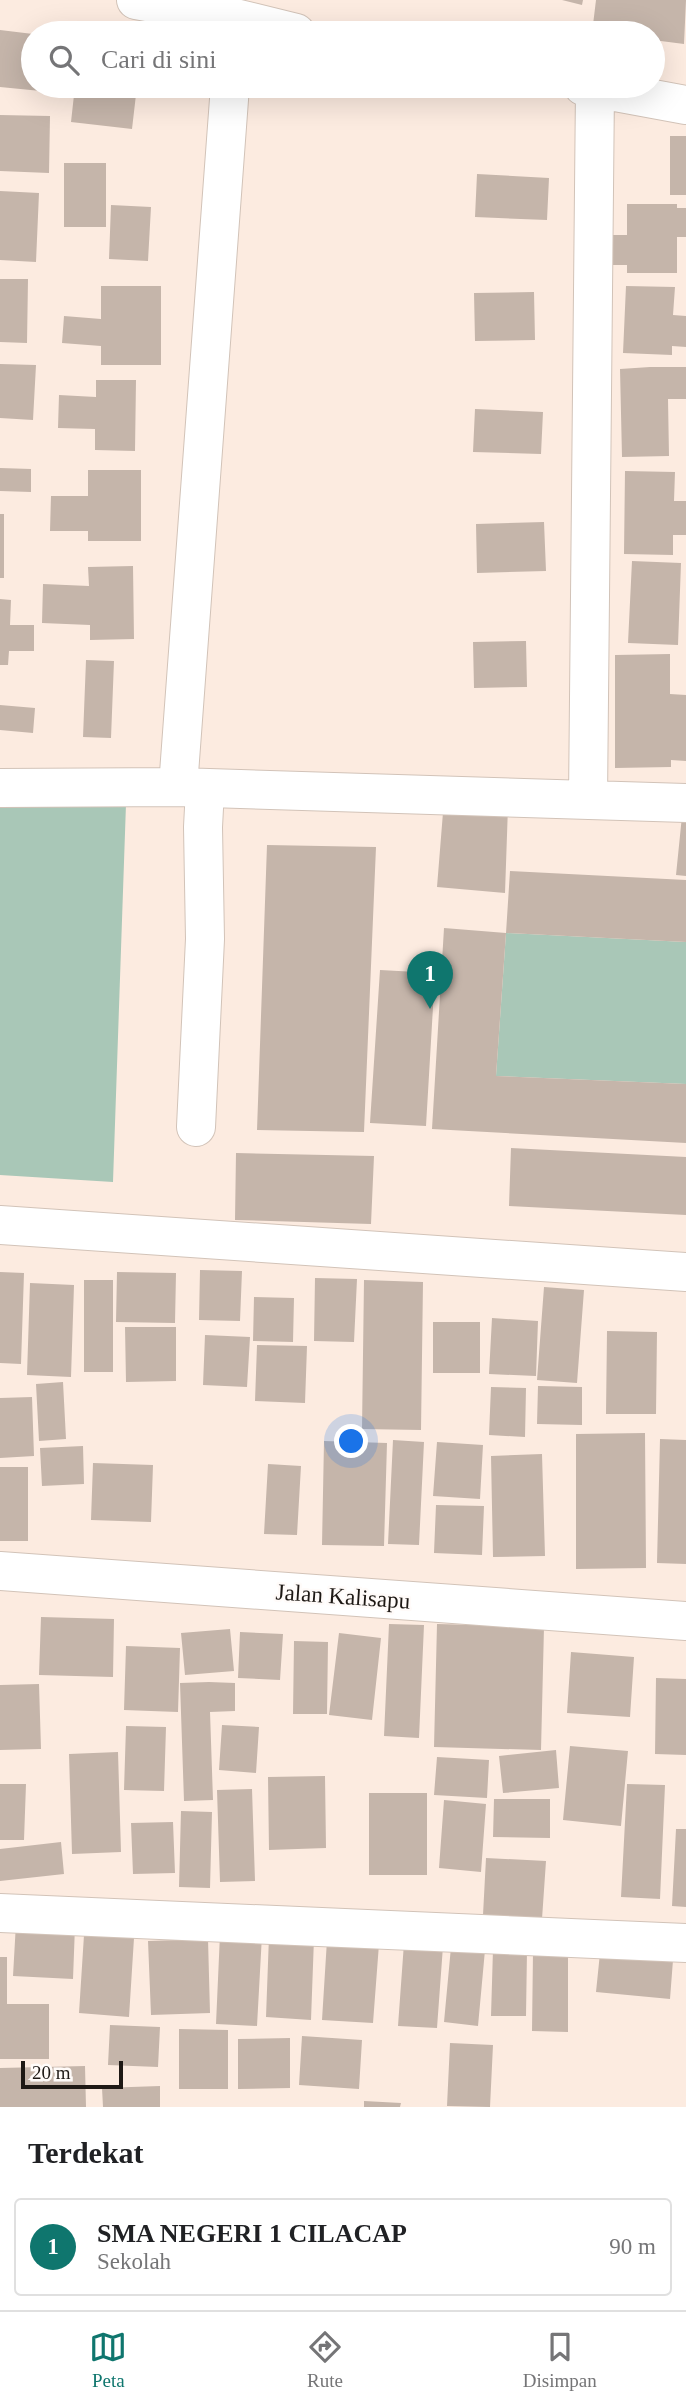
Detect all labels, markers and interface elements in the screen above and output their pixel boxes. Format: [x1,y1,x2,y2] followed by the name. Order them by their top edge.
[21,21,665,98] search box
[45,41,83,79] icon: search
[101,45,217,74] text: Cari di sini
[407,951,453,1009] pin: 1
[334,1424,368,1458] your location
[275,1579,412,1614] street label: Jalan Kalisapu
[21,2058,122,2090] scale bar
[32,2062,71,2083] text: 20 m
[28,2136,144,2169] text: Terdekat
[97,2219,407,2248] text: SMA NEGERI 1 CILACAP
[47,2234,59,2259] text: 1
[609,2234,656,2259] text: 90 m
[97,2249,171,2274] text: Sekolah
[89,2328,127,2392] tab: Peta
[306,2328,344,2392] tab: Rute
[523,2328,597,2392] tab: Disimpan

